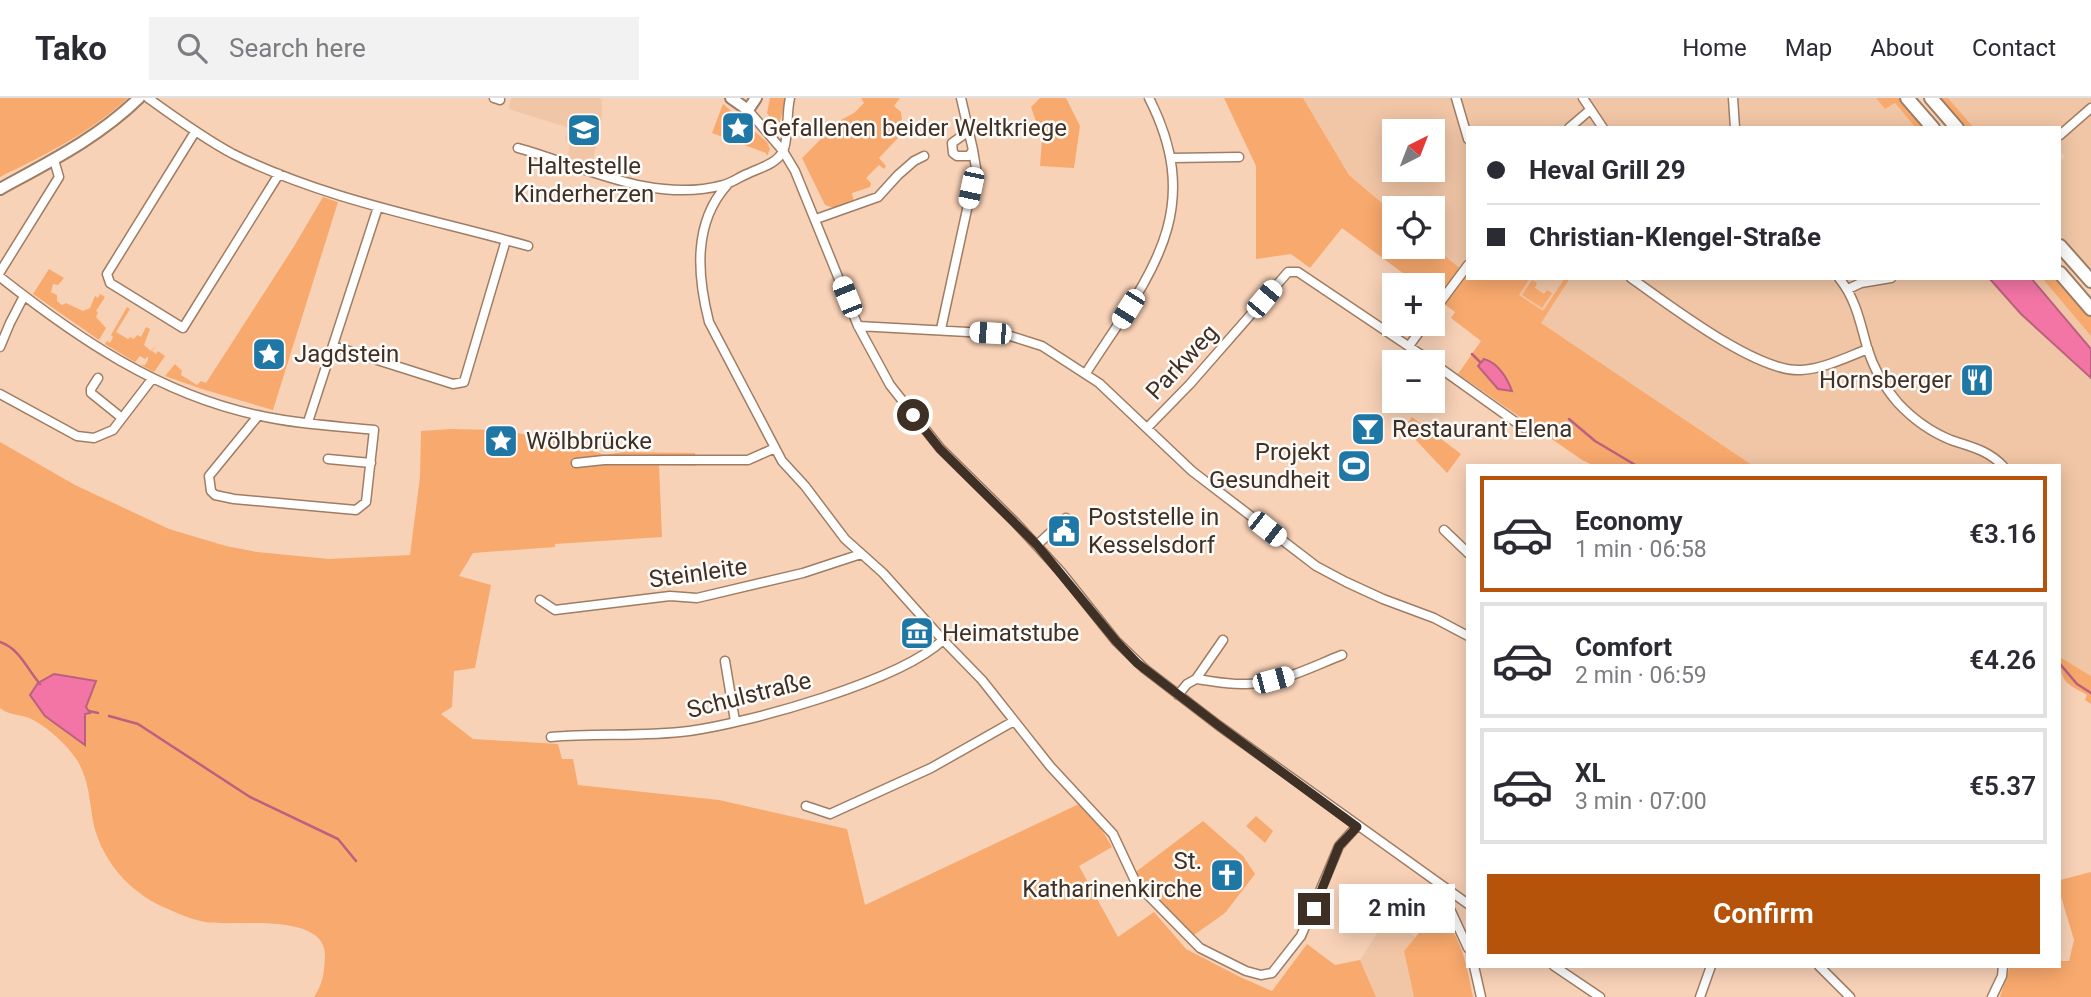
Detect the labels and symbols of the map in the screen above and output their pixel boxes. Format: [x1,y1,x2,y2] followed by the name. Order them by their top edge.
[719,109,757,147] place icon: Gefallenen beider Weltkriege
[565,111,603,149] school or university icon: Haltestelle Kinderherzen
[762,114,1067,142] place label: Gefallenen beider Weltkriege
[1382,119,1446,182] north arrow
[514,152,654,208] place label: Haltestelle Kinderherzen
[957,165,986,211] car
[830,274,865,320] car
[1243,276,1286,322] car
[1108,286,1149,332] car
[1140,319,1224,405] street label: Parkweg
[969,321,1012,345] car
[250,335,288,373] place icon: Jagdstein
[294,340,399,368] place label: Jagdstein
[1958,361,1996,399] restaurant icon: Hornsberger
[1819,366,1952,394] place label: Hornsberger
[897,399,929,431] route start
[1349,410,1387,448] bar icon: Restaurant Elena
[1392,415,1572,443] place label: Restaurant Elena
[482,422,520,460] place icon: Wölbbrücke
[526,427,652,455] place label: Wölbbrücke
[1209,438,1330,494] place label: Projekt Gesundheit
[1335,447,1373,485] sports icon: Projekt Gesundheit
[1088,503,1219,559] place label: Poststelle in Kesselsdorf
[1244,508,1291,550] car
[1045,512,1083,550] public building icon: Poststelle in Kesselsdorf
[647,552,749,594] street label: Steinleite
[898,614,936,652] museum icon: Heimatstube
[942,619,1079,647] place label: Heimatstube
[1250,664,1297,696] car
[684,666,814,724] street label: Schulstraße
[1022,847,1202,903] place label: St. Katharinenkirche
[1208,856,1246,894] church icon: St. Katharinenkirche
[1338,884,1454,934] callout: 2 min
[1298,893,1330,925] route end

